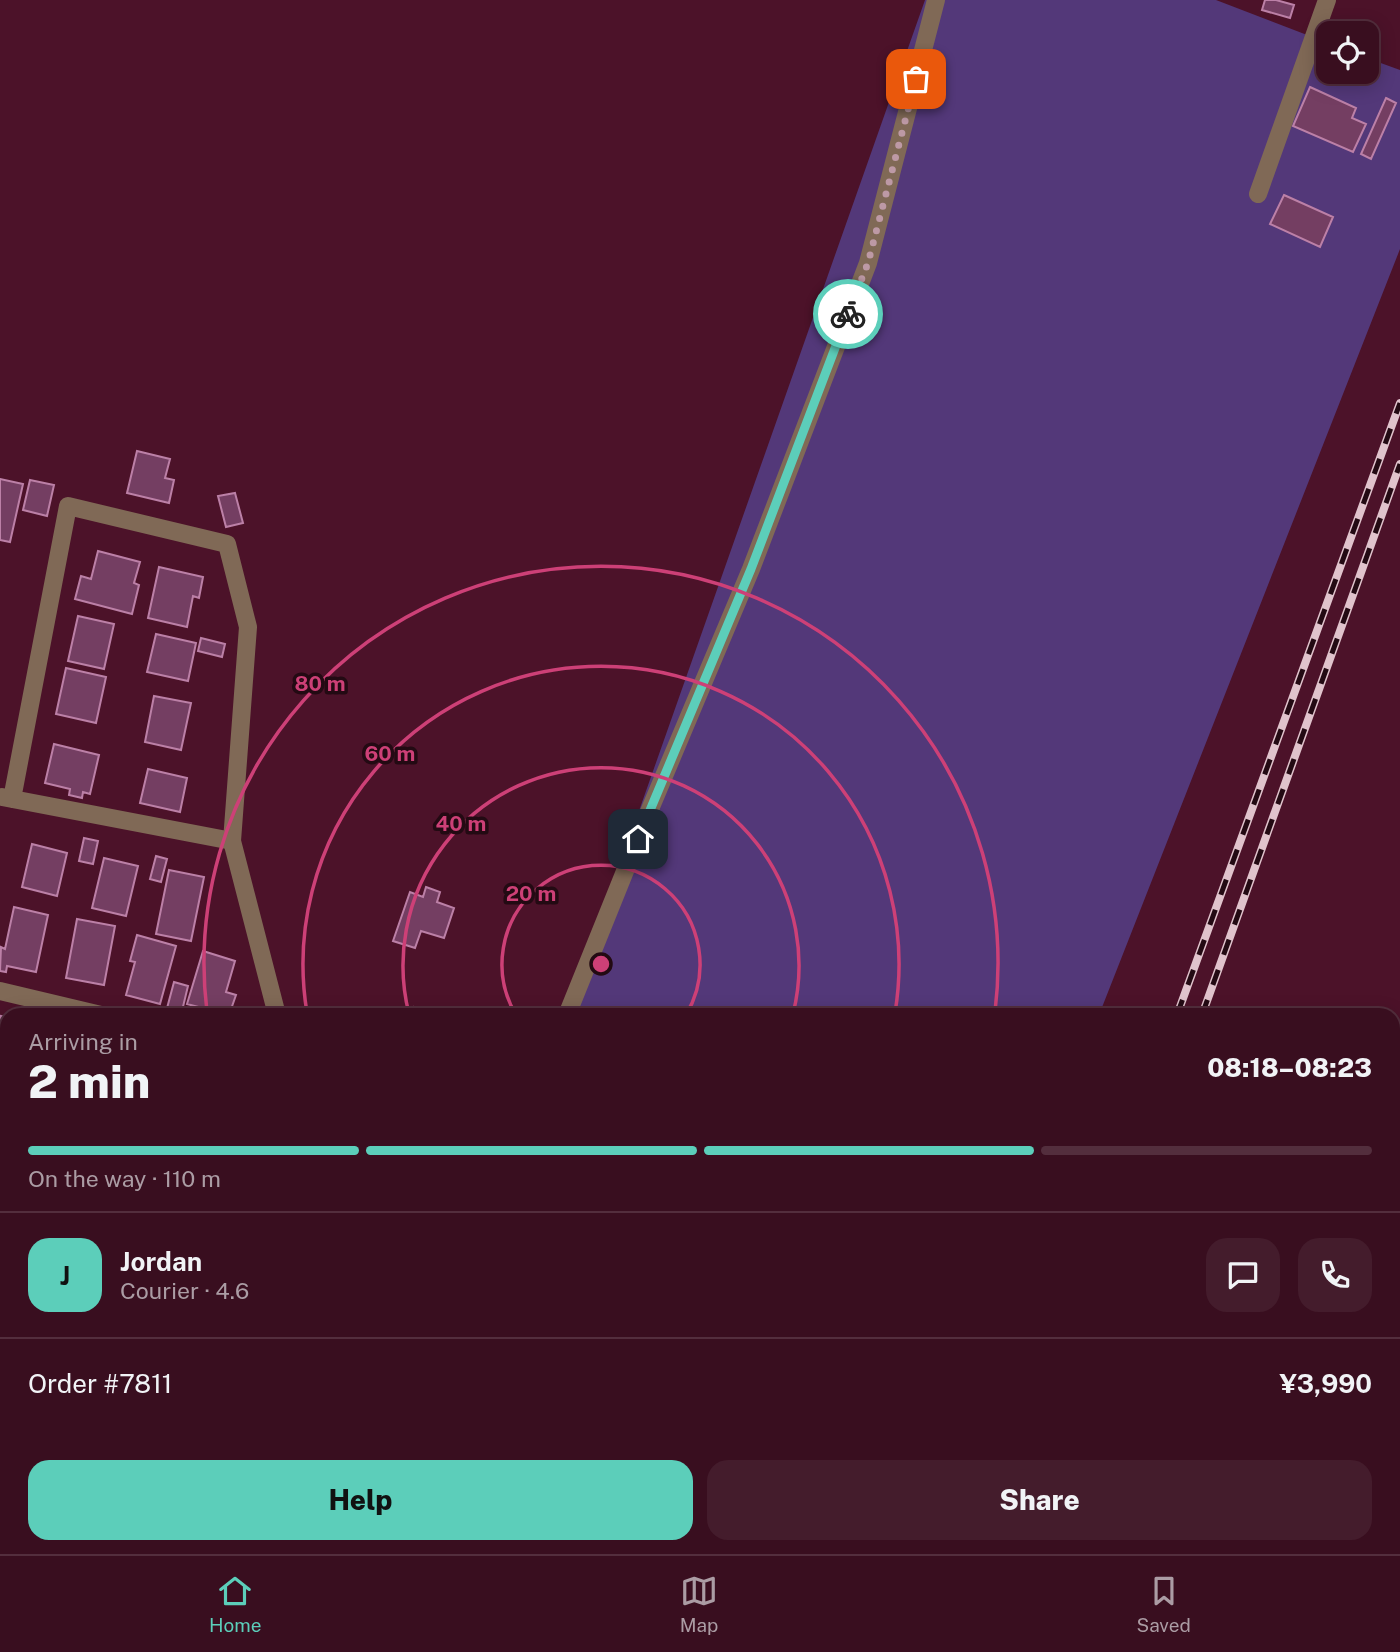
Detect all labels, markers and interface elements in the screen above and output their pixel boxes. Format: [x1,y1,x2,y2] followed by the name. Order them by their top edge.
[1316,21,1379,84] map controls
[1316,21,1379,84] button: locate
[886,49,946,109] pin
[897,60,935,98] icon: bag
[813,279,883,349] courier
[829,295,867,333] icon: bike
[294,671,346,696] text: 80 m
[365,741,415,766] text: 60 m
[608,809,668,869] pin
[436,811,486,836] text: 40 m
[619,820,657,858] icon: home
[506,881,556,906] text: 20 m
[589,952,613,976] centre of rings
[28,1028,138,1055] text: Arriving in
[1207,1052,1372,1083] text: 08:18–08:23
[28,1054,150,1108] text: 2 min
[28,1165,221,1192] text: On the way · 110 m
[1206,1238,1280,1312] button: chat
[1298,1238,1372,1312] button: phone
[120,1246,202,1277] text: Jordan
[60,1260,70,1291] text: J
[120,1277,249,1304] text: Courier · 4.6
[28,1368,172,1399] text: Order #7811
[1280,1368,1372,1399] text: ¥3,990
[28,1460,693,1540] button: Help
[707,1460,1372,1540] button: Share
[209,1572,261,1636] tab: Home
[680,1572,718,1636] tab: Map
[1137,1572,1191,1636] tab: Saved

